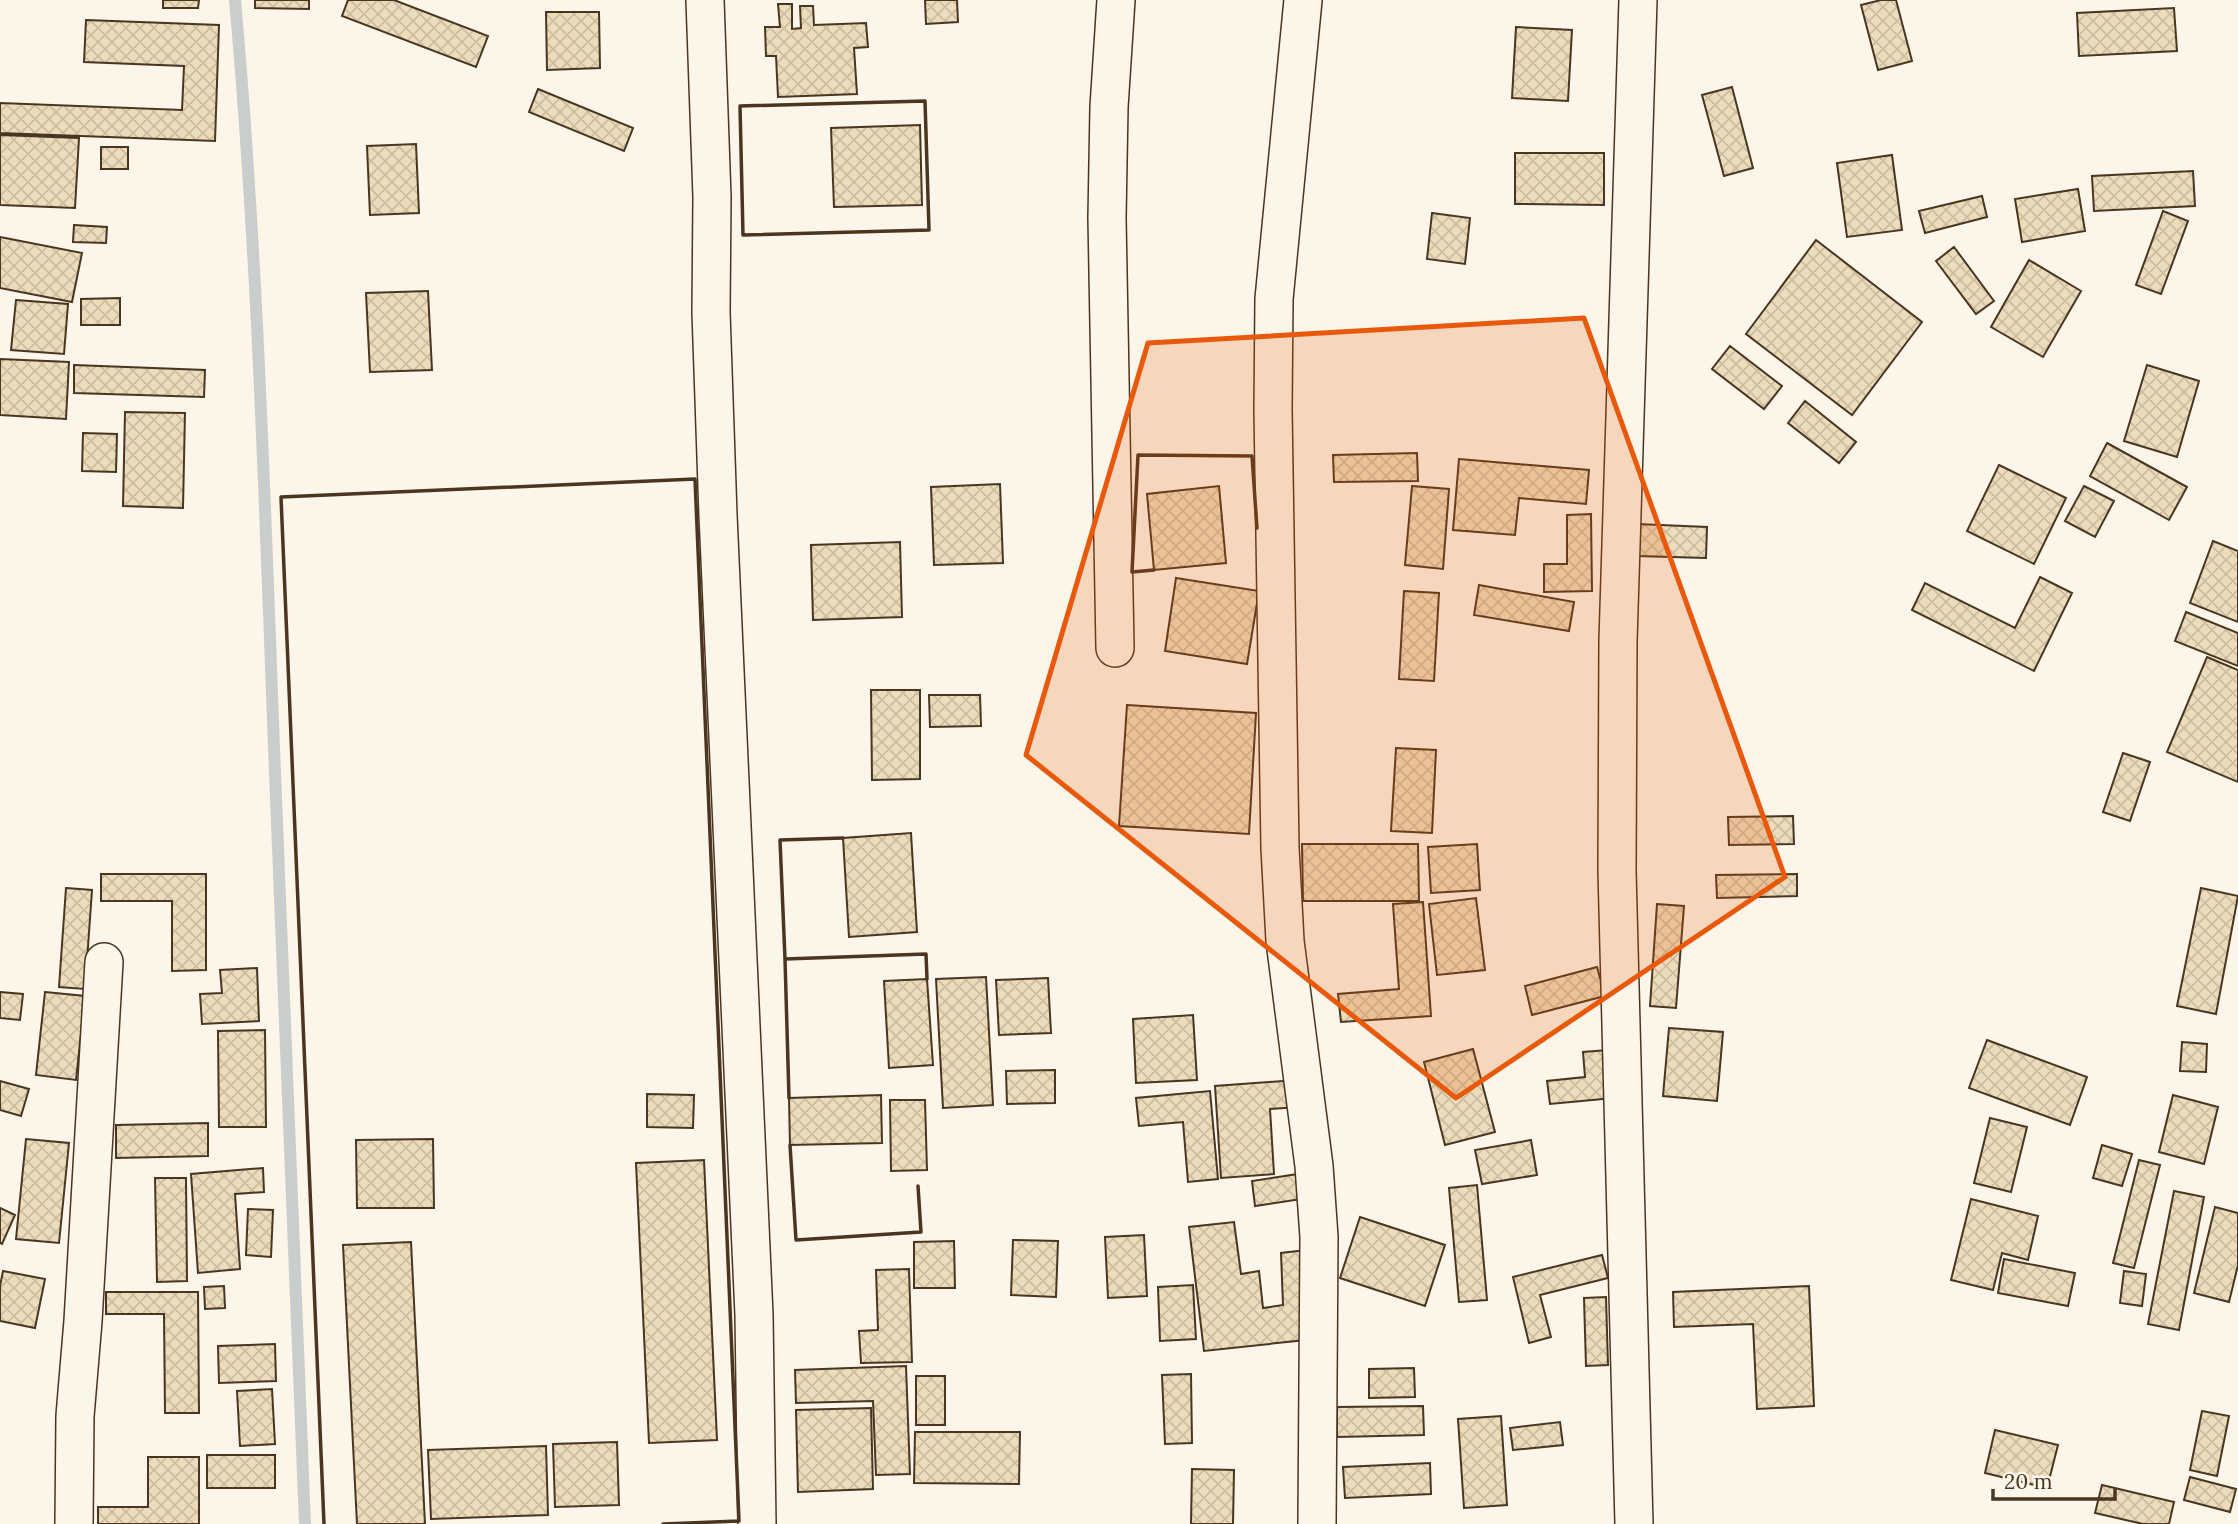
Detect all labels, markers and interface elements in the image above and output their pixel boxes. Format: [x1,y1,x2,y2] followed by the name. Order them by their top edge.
[1993,1458,2116,1502] scale bar
[2004,1468,2053,1495] text: 20 m

